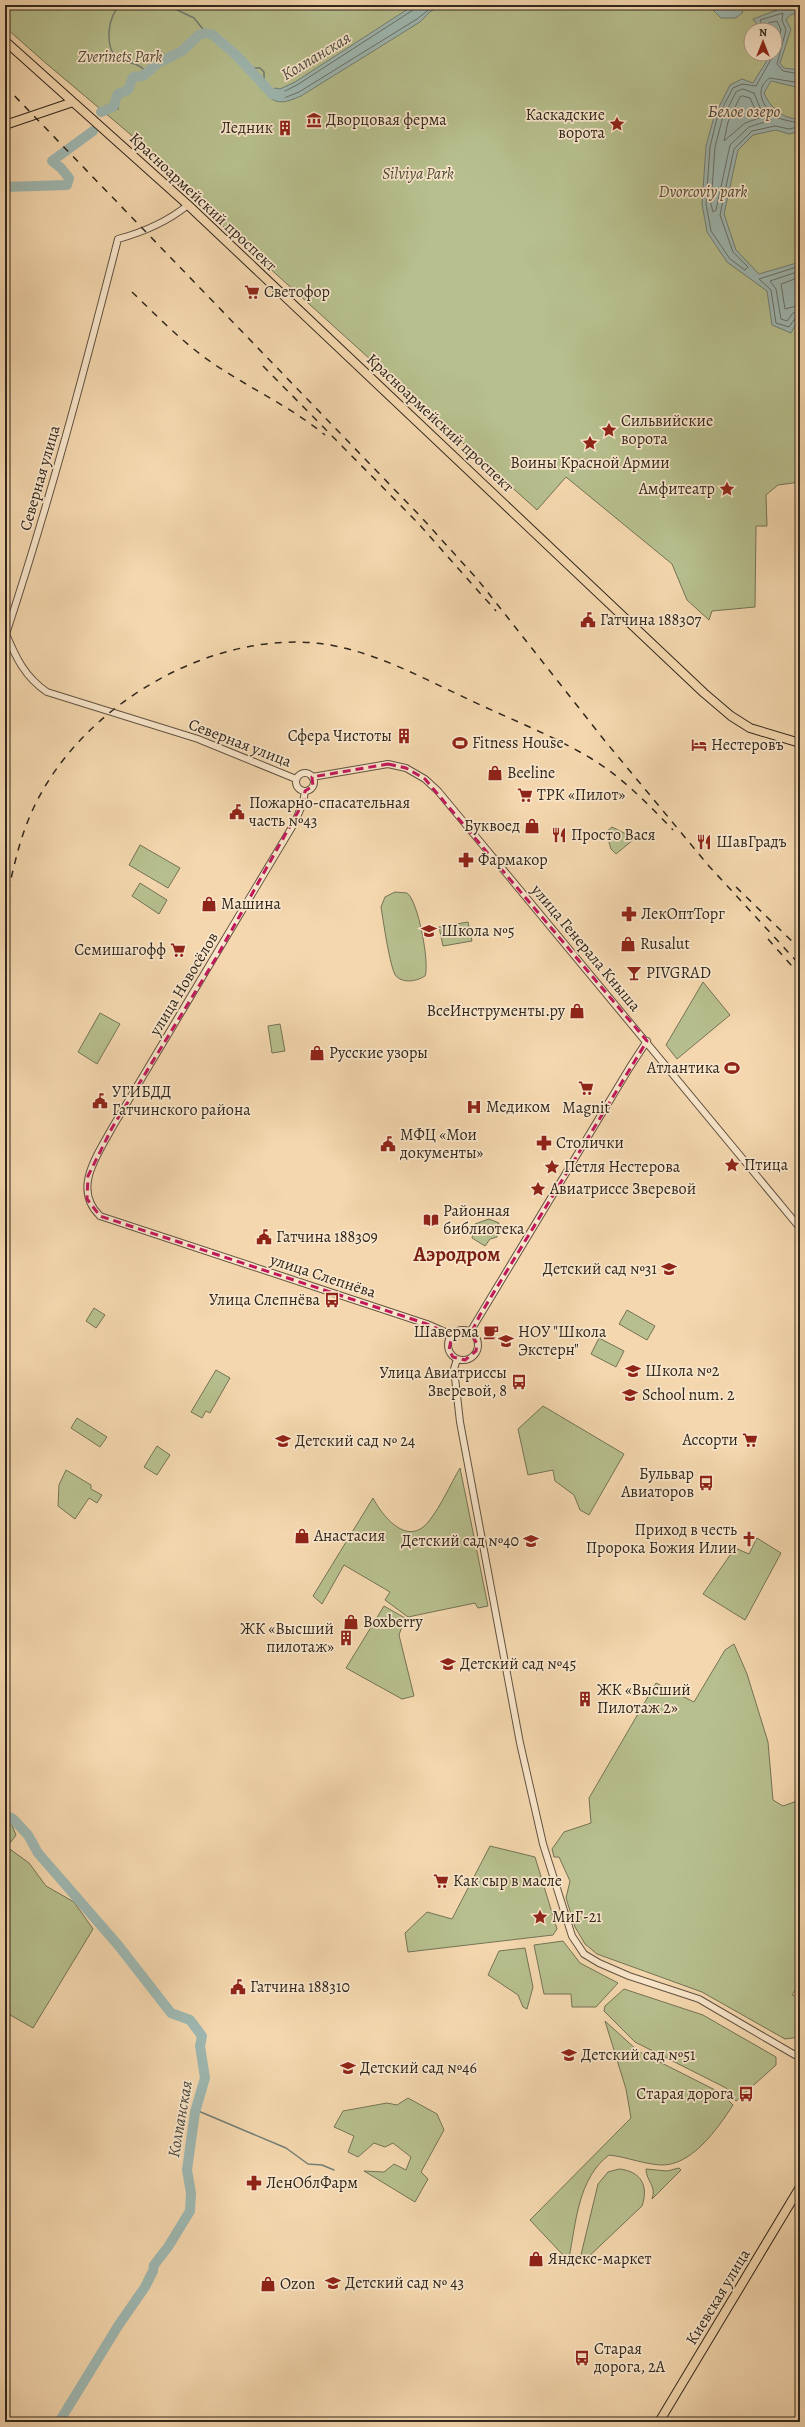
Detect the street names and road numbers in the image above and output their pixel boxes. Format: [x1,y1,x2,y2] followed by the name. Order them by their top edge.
[124,128,282,276] street label: Красноармейский проспект
[361,349,519,497] street label: Красноармейский проспект
[14,422,66,533] street label: Северная улица
[185,713,295,773] street label: Северная улица
[526,879,646,1017] street label: улица Генерала Кныша
[144,928,224,1041] street label: улица Новосёлов
[266,1248,379,1304] street label: улица Слепнёва
[681,2244,756,2349] street label: Киевская улица

